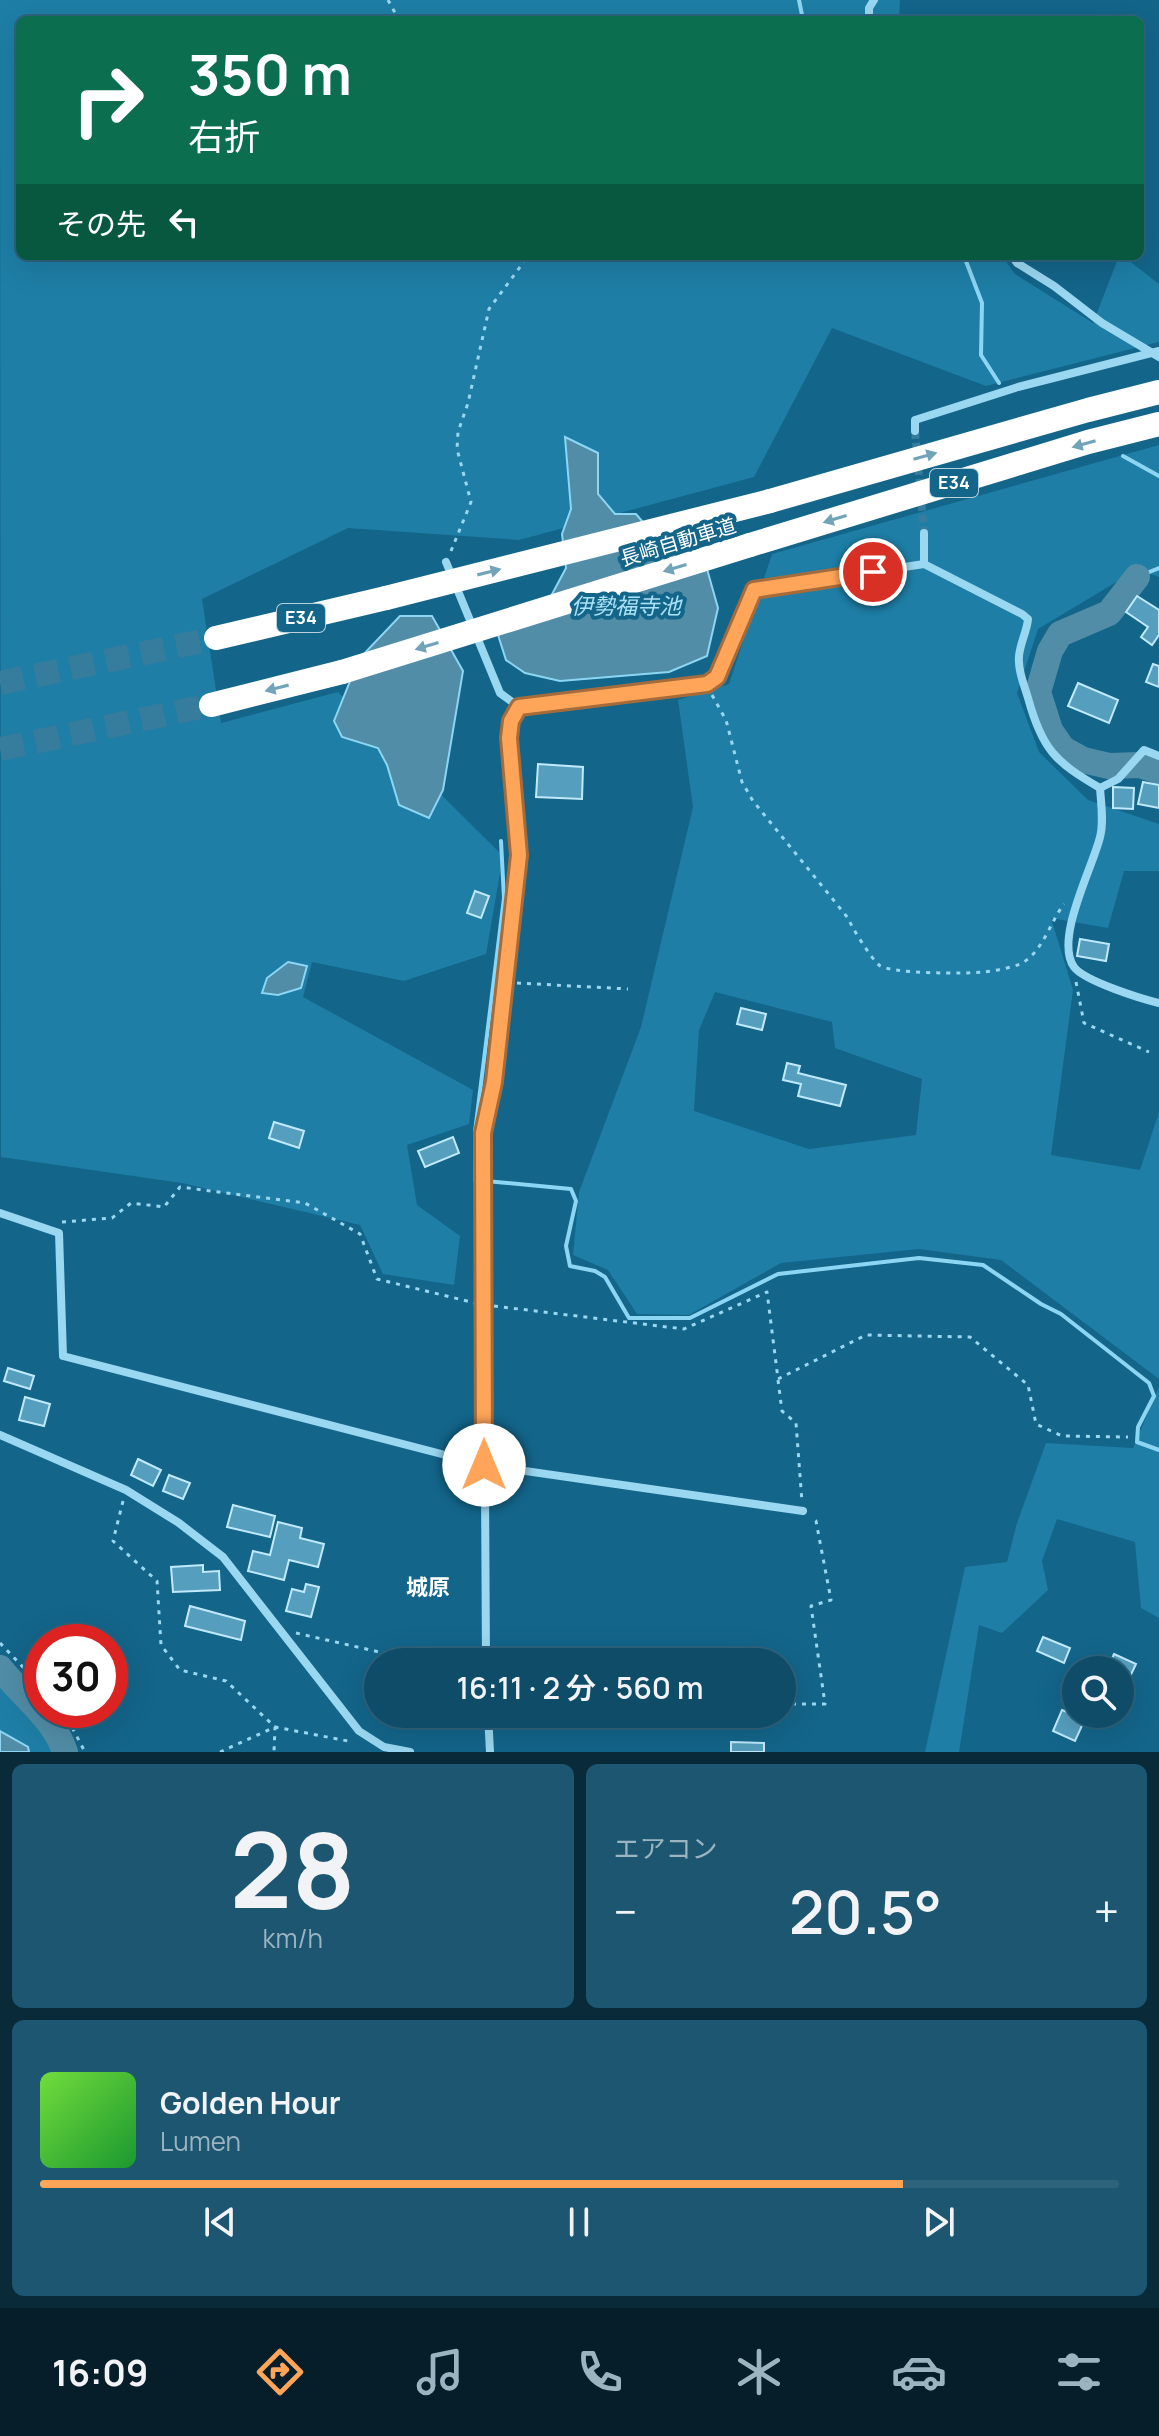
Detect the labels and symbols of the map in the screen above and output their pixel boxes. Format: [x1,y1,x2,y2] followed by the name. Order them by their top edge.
[1071,438,1095,451] one-way arrow
[914,449,938,462] one-way arrow
[930,469,978,497] road number: E34
[617,511,739,572] street label: 長崎自動車道
[822,513,846,526] one-way arrow
[839,538,907,606] pin
[663,562,687,575] one-way arrow
[477,566,502,578] one-way arrow
[571,591,683,621] water label: 伊勢福寺池
[277,604,325,632] road number: E34
[415,640,439,652] one-way arrow
[264,683,289,695] one-way arrow
[442,1423,526,1507] position arrow
[406,1572,450,1602] district label: 城原
[24,1624,128,1728] speed limit sign: 30

